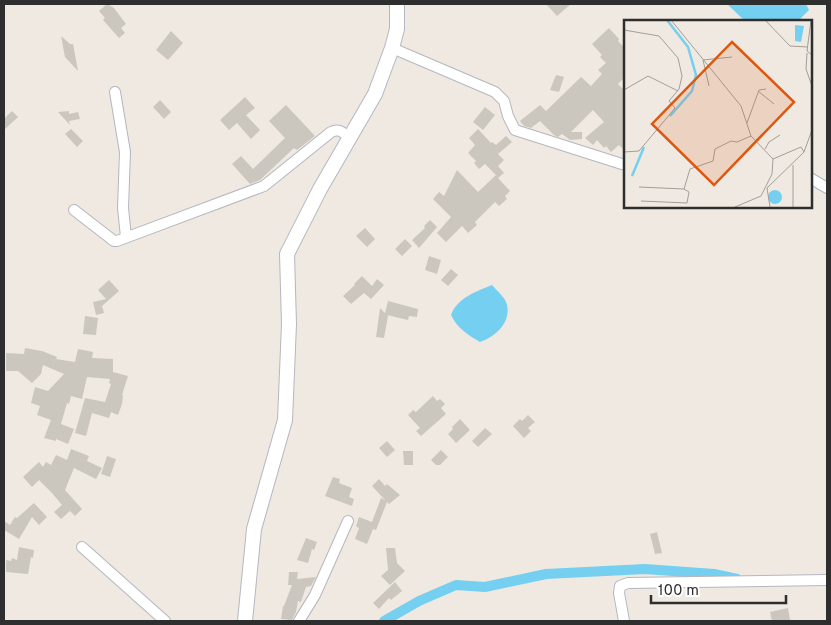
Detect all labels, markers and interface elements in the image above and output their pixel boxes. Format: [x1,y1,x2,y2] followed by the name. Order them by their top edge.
[624,20,811,208] inset map
[651,572,786,604] scale bar
[658,582,699,601] text: 100 m

